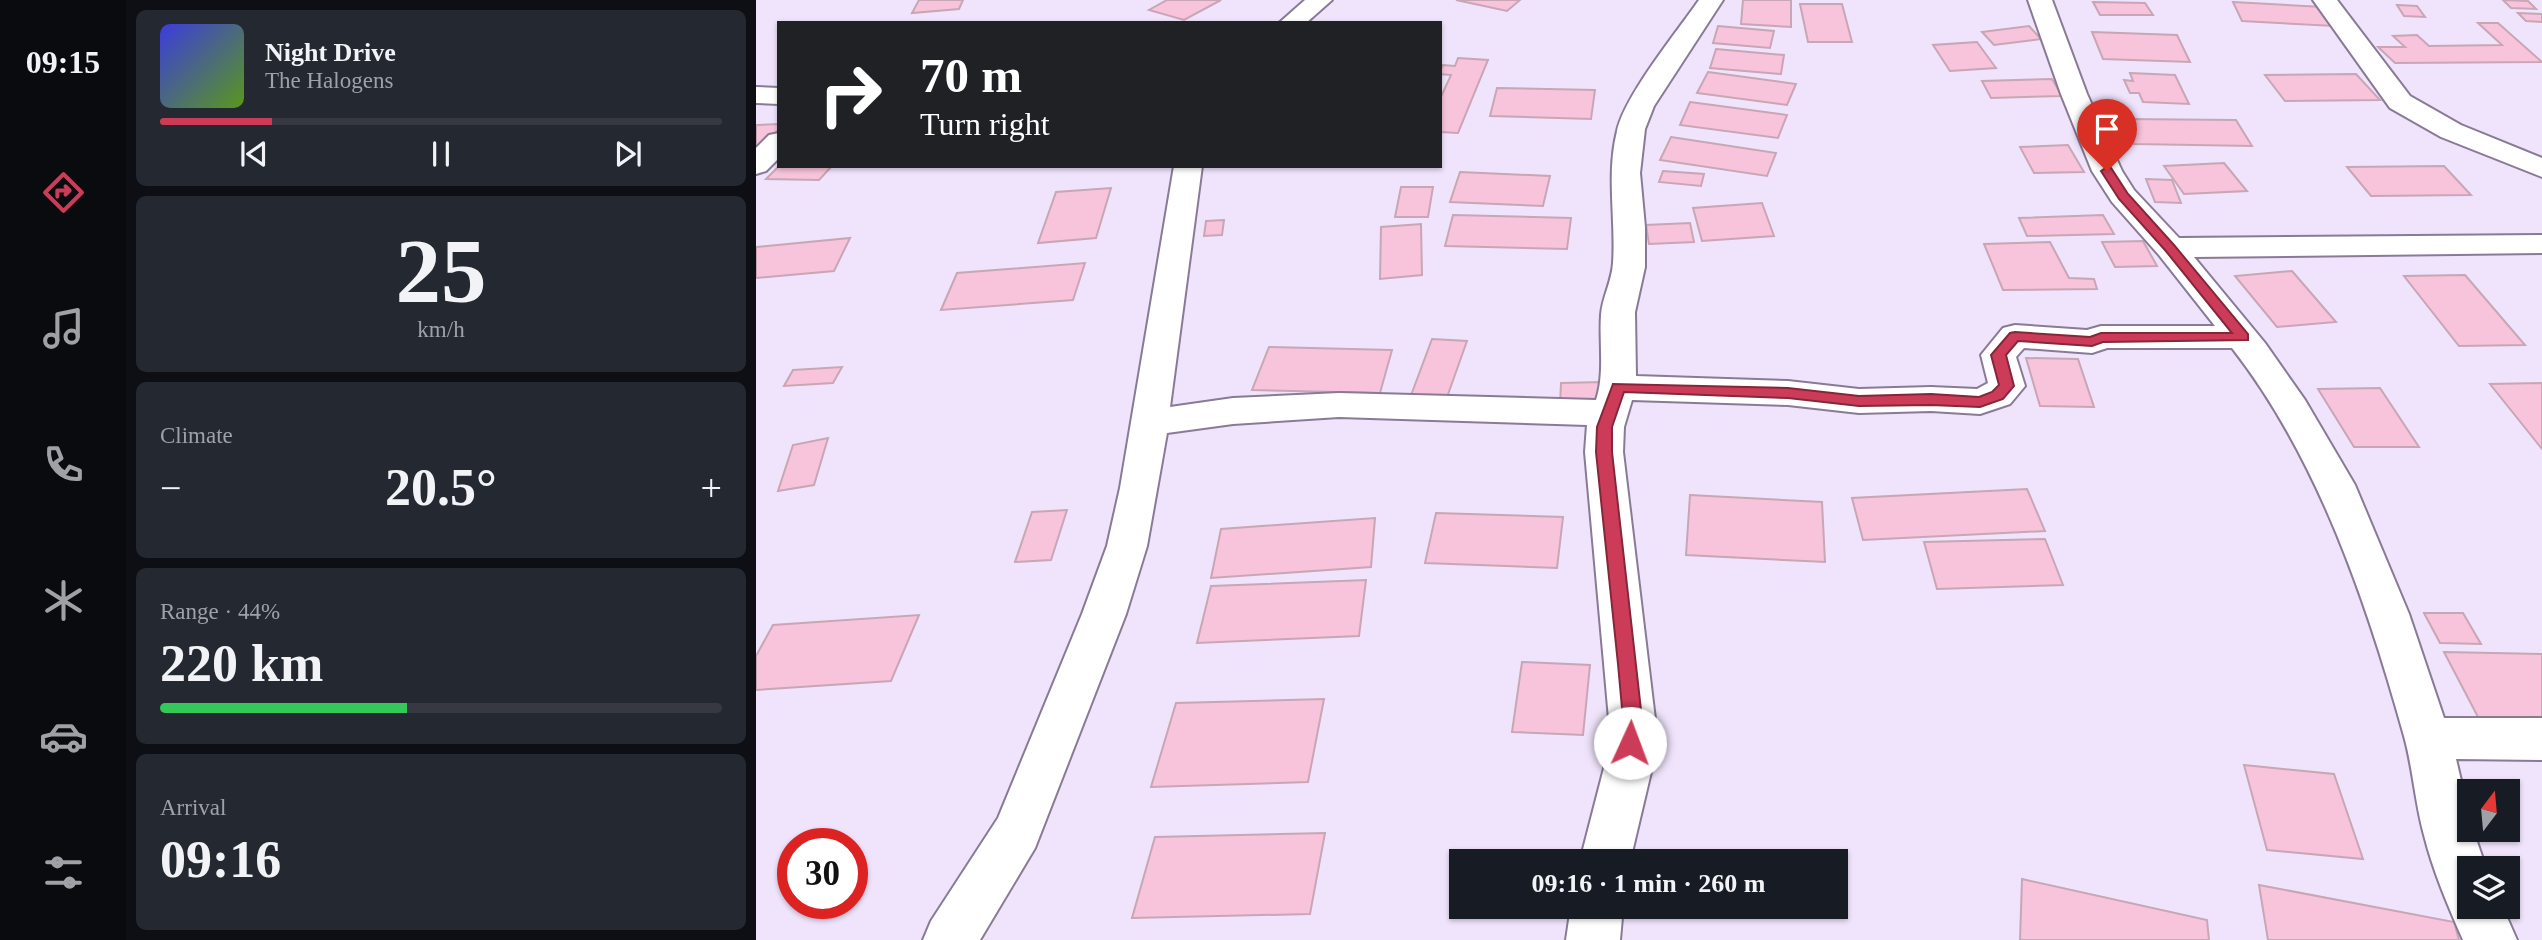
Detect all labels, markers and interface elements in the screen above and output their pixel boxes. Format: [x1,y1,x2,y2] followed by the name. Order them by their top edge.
[265,38,396,67] text: Night Drive
[26,44,100,80] text: 09:15
[920,48,1022,103] text: 70 m
[805,49,896,140] icon: right
[265,68,393,93] text: The Halogens
[2077,99,2137,171] pin
[920,106,1050,142] text: Turn right
[2088,110,2126,148] icon: arrive
[235,135,273,173] icon: previous
[422,135,460,173] icon: pause
[609,135,647,173] icon: next
[39,168,88,217] icon: directions
[396,221,487,322] text: 25
[39,304,88,353] icon: music
[417,317,465,342] text: km/h
[160,423,233,448] text: Climate
[39,440,88,489] icon: phone
[385,459,497,516] text: 20.5°
[160,467,181,509] text: −
[701,467,722,509] text: +
[39,576,88,625] icon: climate
[160,599,280,624] text: Range · 44%
[160,635,323,692] text: 220 km
[1593,706,1667,780] position arrow
[39,712,88,761] icon: car
[2457,779,2520,842] north arrow
[2457,779,2520,919] map controls
[160,795,226,820] text: Arrival
[777,828,868,919] speed limit sign: 30
[160,831,281,888] text: 09:16
[39,848,88,897] icon: filters
[2457,856,2520,919] button: layers
[1532,869,1766,898] text: 09:16 · 1 min · 260 m

